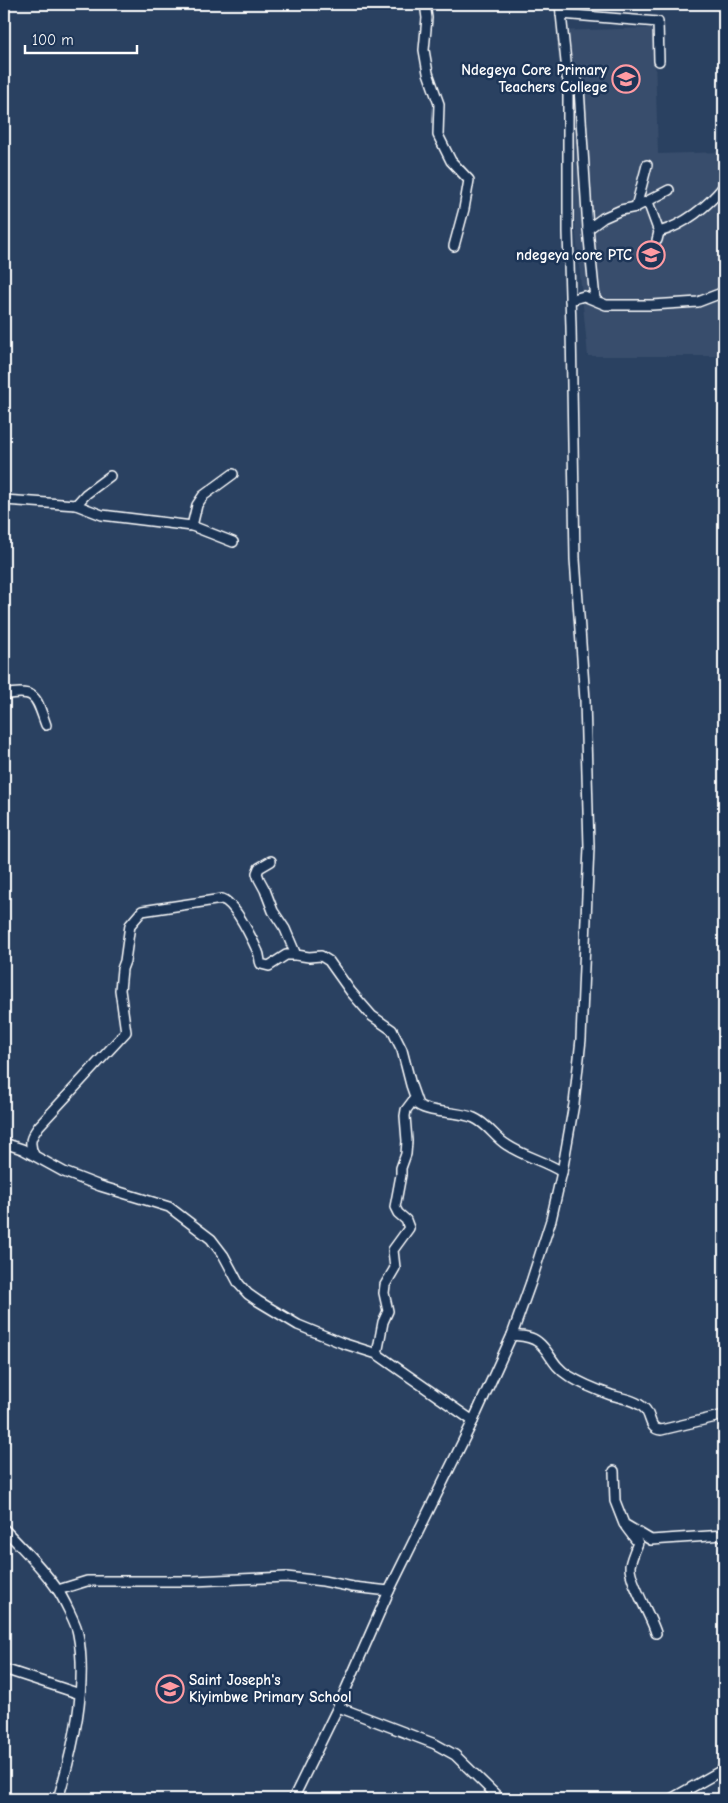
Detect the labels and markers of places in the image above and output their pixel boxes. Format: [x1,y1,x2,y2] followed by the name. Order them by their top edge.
[461,61,607,96] place label: Ndegeya Core Primary Teachers College
[611,64,641,94] school or university icon: Ndegeya Core Primary Teachers College
[636,240,666,270] school or university icon: ndegeya core PTC
[516,246,632,264] place label: ndegeya core PTC
[189,1671,351,1706] place label: Saint Joseph's Kiyimbwe Primary School
[155,1674,185,1704] school or university icon: Saint Joseph's Kiyimbwe Primary School

